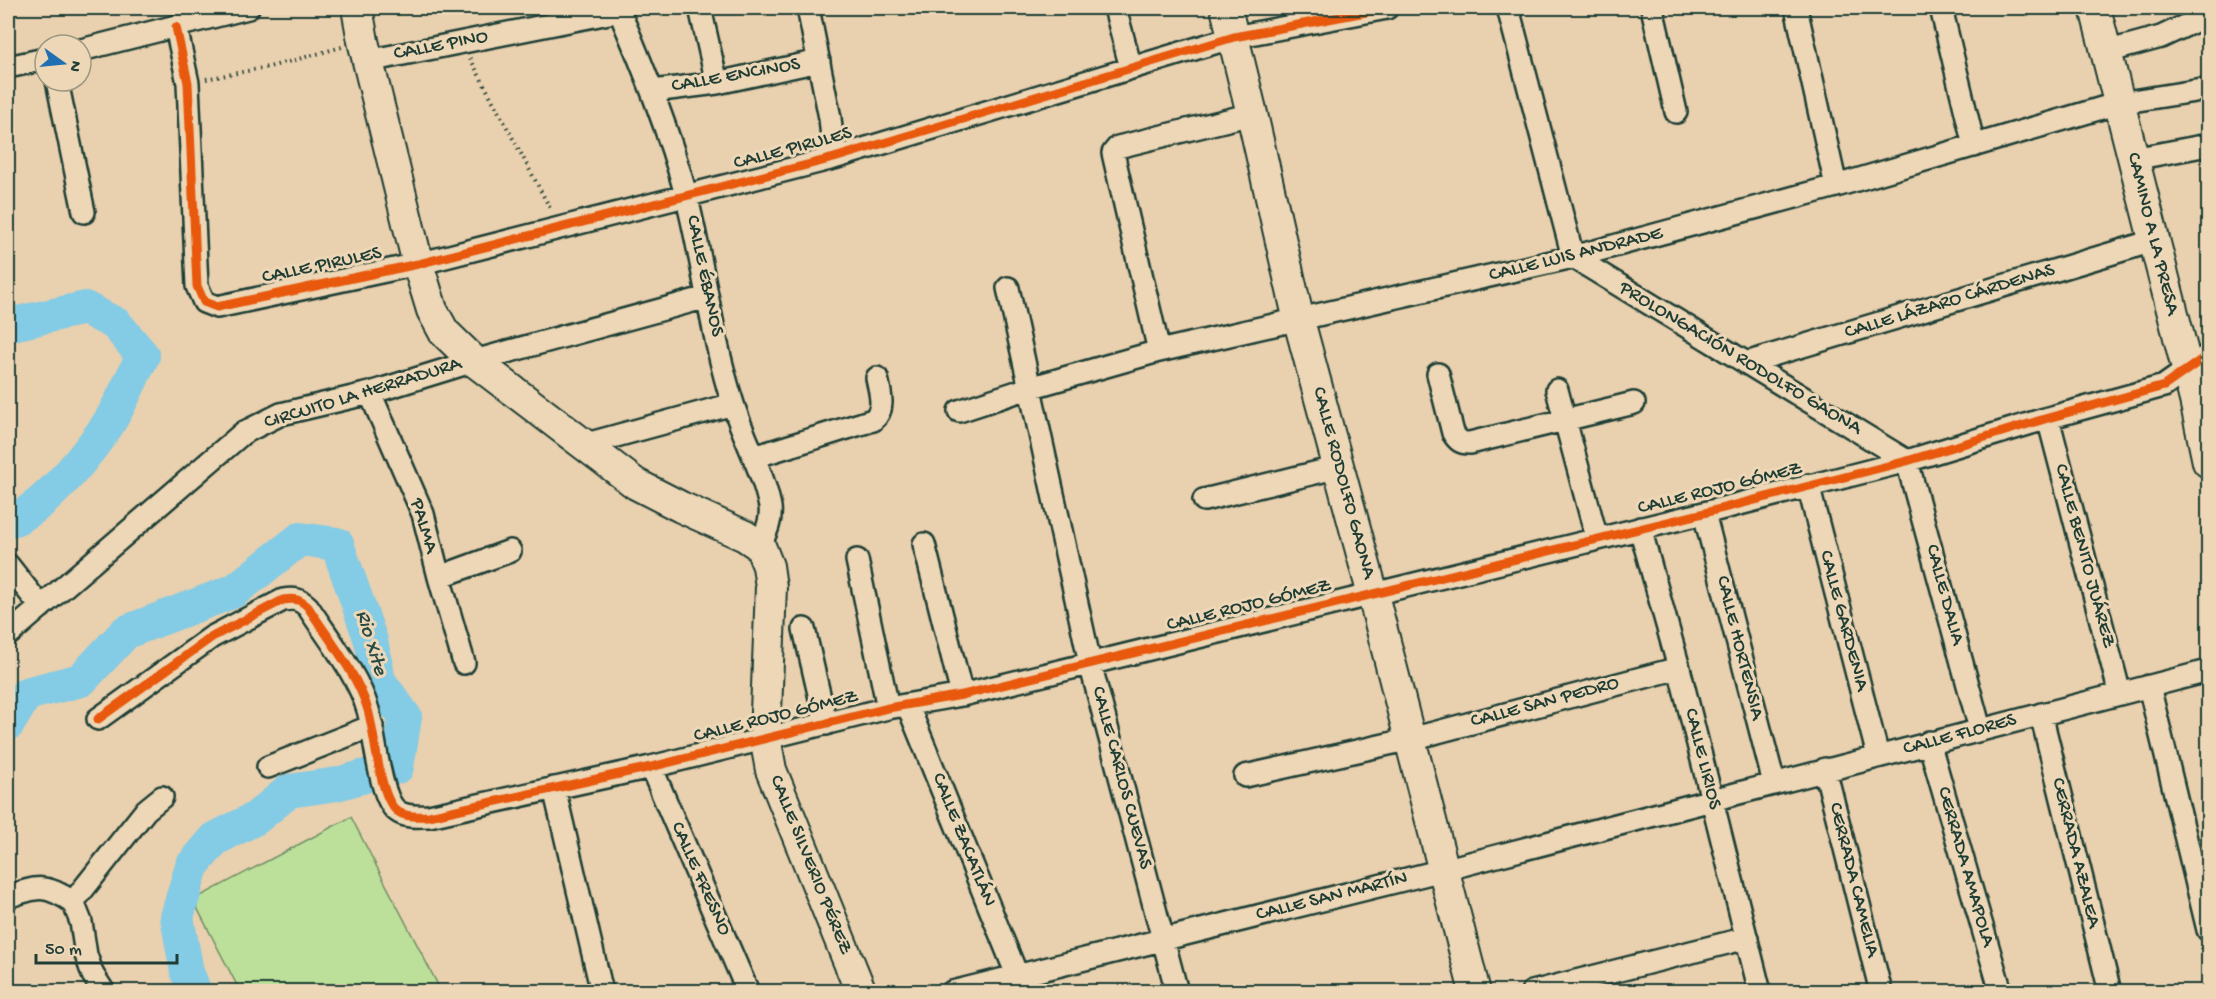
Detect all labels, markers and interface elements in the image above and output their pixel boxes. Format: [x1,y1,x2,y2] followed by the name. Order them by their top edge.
[392,26,490,66] street label: CALLE PINO
[33,33,93,93] north arrow
[670,53,803,99] street label: CALLE ENCINOS
[63,58,85,74] text: N
[731,122,855,176] street label: CALLE PIRULES
[2121,150,2184,319] street label: CAMINO A LA PRESA
[680,213,729,339] street label: CALLE ÉBANOS
[1487,222,1667,288] street label: CALLE LUIS ANDRADE
[260,242,384,290] street label: CALLE PIRULES
[1842,257,2058,345] street label: CALLE LÁZARO CÁRDENAS
[1614,277,1867,441] street label: PROLONGACIÓN RODOLFO GAONA
[262,353,466,435] street label: CIRCUITO LA HERRADURA
[1306,385,1380,583] street label: CALLE RODOLFO GAONA
[1636,457,1805,521] street label: CALLE ROJO GÓMEZ
[2048,461,2122,651] street label: CALLE BENITO JUÁREZ
[404,495,443,557] street label: PALMA
[1920,542,1969,649] street label: CALLE DALIA
[1813,548,1873,695] street label: CALLE GARDENIA
[1165,574,1334,638] street label: CALLE ROJO GÓMEZ
[1710,574,1768,724] street label: CALLE HORTENSIA
[348,608,392,680] water label: Rio Xite
[1468,672,1622,734] street label: CALLE SAN PEDRO
[1086,684,1157,872] street label: CALLE CARLOS CUEVAS
[692,685,861,749] street label: CALLE ROJO GÓMEZ
[1678,706,1726,813] street label: CALLE LIRIOS
[1901,709,2020,761] street label: CALLE FLORES
[926,769,1002,910] street label: CALLE ZACATLÁN
[764,772,858,959] street label: CALLE SILVERIO PÉREZ
[2045,776,2105,932] street label: CERRADA AZALEA
[1931,784,1999,951] street label: CERRADA AMAPOLA
[1823,800,1884,961] street label: CERRADA CAMELIA
[665,819,735,939] street label: CALLE FRESNO
[1254,866,1410,927] street label: CALLE SAN MARTÍN
[36,927,177,965] scale bar
[45,940,82,961] text: 50 m

